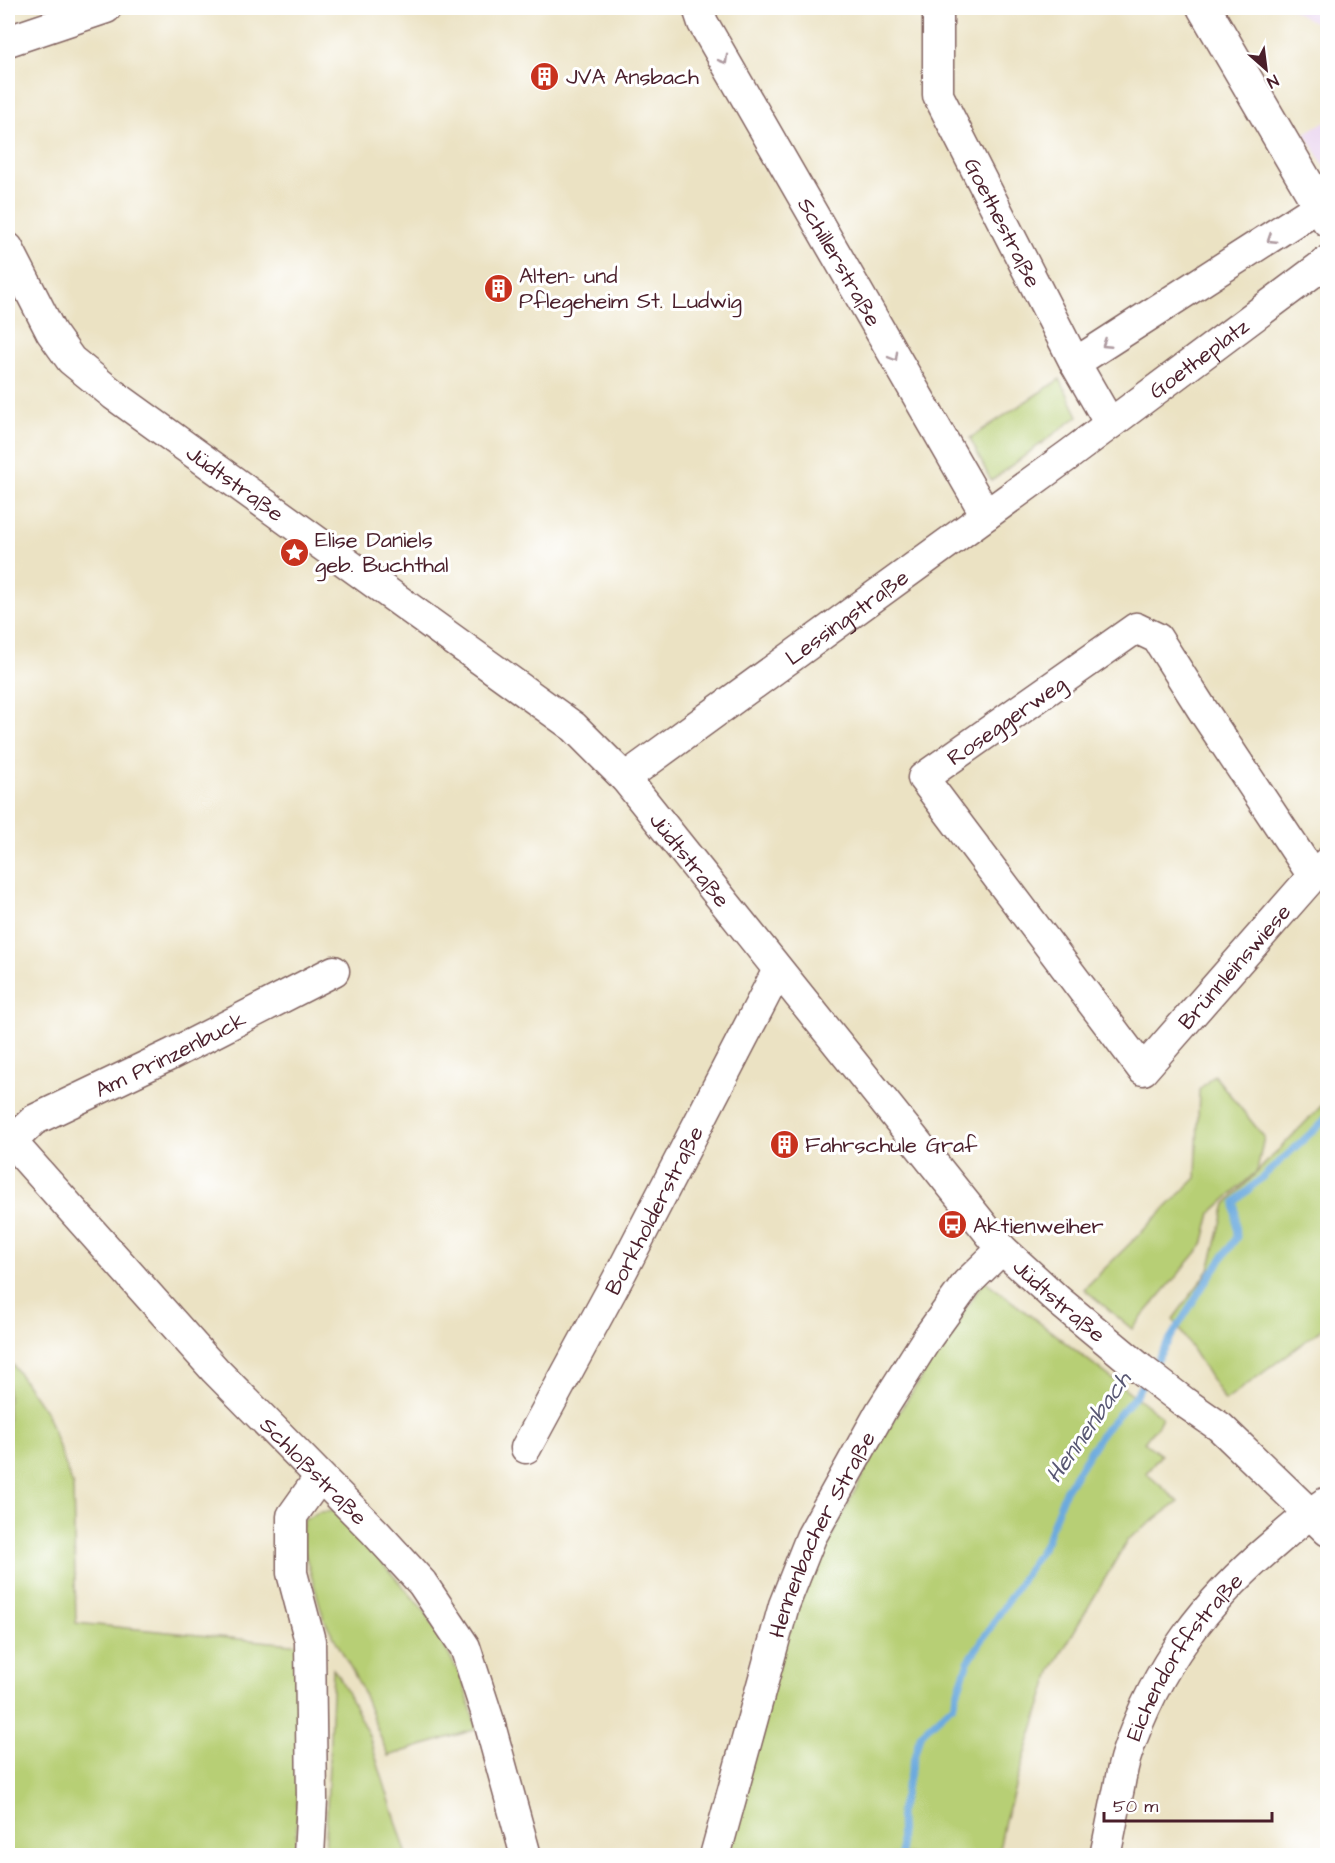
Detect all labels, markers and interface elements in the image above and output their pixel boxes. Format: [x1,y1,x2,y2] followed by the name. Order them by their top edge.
[1236,39,1296,99] north arrow
[717,54,728,64] one-way arrow
[529,60,561,92] building icon: JVA Ansbach
[566,62,699,93] place label: JVA Ansbach
[1263,69,1282,93] text: N
[956,153,1048,293] street label: Goethestraße
[790,192,888,333] street label: Schillerstraße
[1267,231,1277,243] one-way arrow
[519,261,742,318] place label: Alten- und Pflegeheim St. Ludwig
[482,272,514,304] building icon: Alten- und Pflegeheim St. Ludwig
[1143,311,1256,407] street label: Goetheplatz
[1102,336,1113,347] one-way arrow
[887,351,898,361] one-way arrow
[179,438,290,530] street label: Jüdtstraße
[315,525,449,582] place label: Elise Daniels geb. Buchthal
[278,536,310,568] place icon: Elise Daniels geb. Buchthal
[779,562,916,673] street label: Lessingstraße
[941,669,1073,775] street label: Roseggerweg
[641,806,737,915] street label: Jüdtstraße
[1171,898,1299,1037] street label: Brünnleinswiese
[90,1004,252,1106] street label: Am Prinzenbuck
[598,1121,712,1301] street label: Borkholderstraße
[768,1128,800,1160] building icon: Fahrschule Graf
[805,1130,978,1161] place label: Fahrschule Graf
[936,1209,968,1241] bus stop icon: Aktienweiher
[973,1211,1104,1242] place label: Aktienweiher
[1005,1252,1112,1350] street label: Jüdtstraße
[1038,1364,1140,1490] water label: Hennenbach
[252,1410,374,1533] street label: Schloßstraße
[762,1426,884,1641] street label: Hennenbacher Straße
[1119,1566,1251,1746] street label: Eichendorffstraße
[1104,1785,1272,1823] scale bar
[1113,1794,1158,1819] text: 50 m

